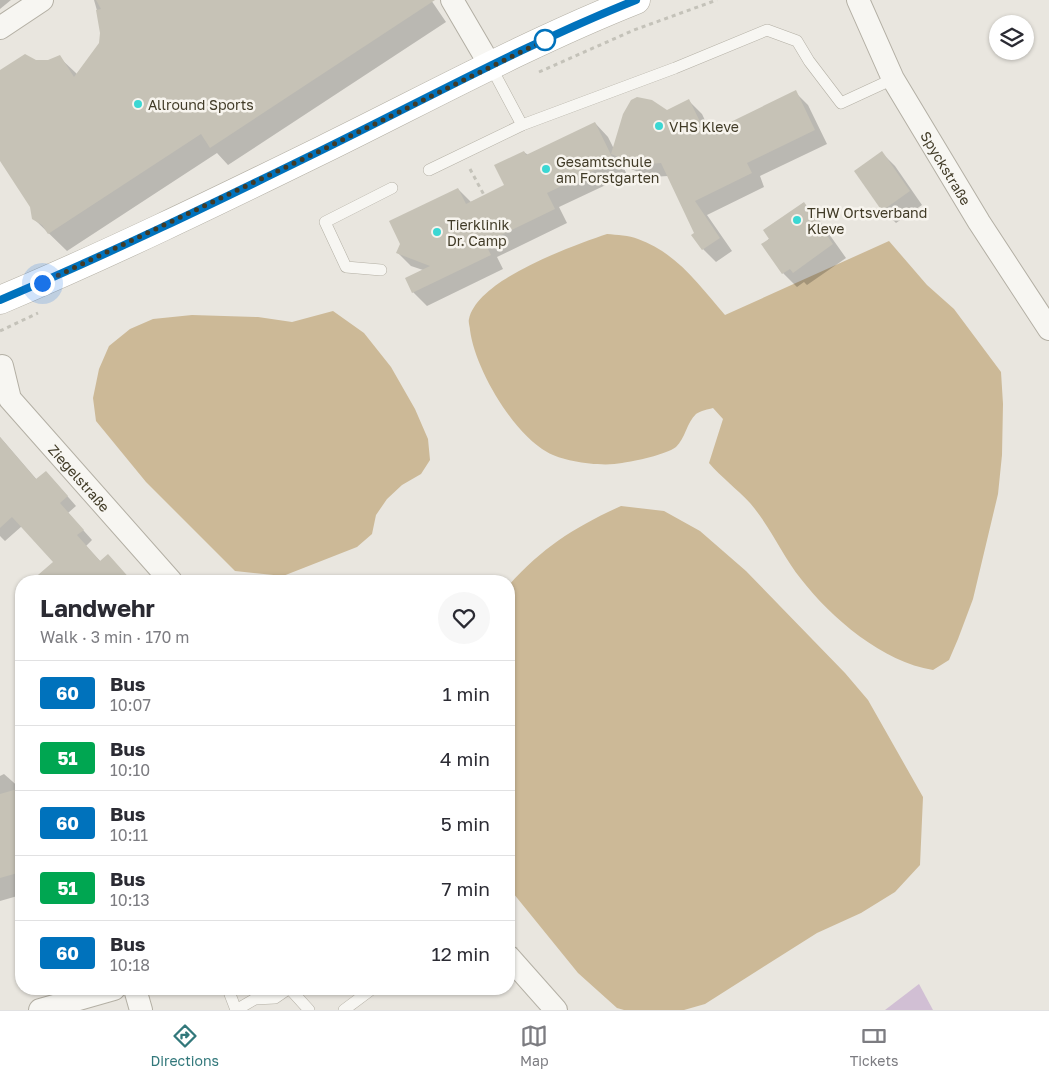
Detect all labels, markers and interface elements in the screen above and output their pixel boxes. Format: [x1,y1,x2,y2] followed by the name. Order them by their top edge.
[989,15,1034,60] map controls
[989,15,1034,60] button: layers
[534,29,556,51] unlabelled marker
[148,96,254,113] place label: Allround Sports
[132,98,144,110] marker: Allround Sports
[669,118,739,135] place label: VHS Kleve
[653,120,665,132] marker: VHS Kleve
[918,128,975,208] street label: Spyckstraße
[556,153,659,186] place label: Gesamtschule am Forstgarten
[540,163,552,175] marker: Gesamtschule am Forstgarten
[807,204,927,237] place label: THW Ortsverband Kleve
[791,214,803,226] marker: THW Ortsverband Kleve
[447,216,510,249] place label: Tierklinik Dr. Camp
[431,226,443,238] marker: Tierklinik Dr. Camp
[30,271,55,296] your location
[45,441,114,515] street label: Ziegelstraße
[438,592,490,644] button: heart
[40,593,155,622] text: Landwehr
[40,627,190,647] text: Walk · 3 min · 170 m
[110,672,145,695] text: Bus
[56,682,79,704] text: 60
[442,682,490,705] text: 1 min
[110,695,151,715] text: 10:07
[110,737,145,760] text: Bus
[57,747,78,769] text: 51
[440,747,490,770] text: 4 min
[110,760,150,780] text: 10:10
[110,802,145,825] text: Bus
[56,812,79,834] text: 60
[441,812,490,835] text: 5 min
[110,825,148,845] text: 10:11
[110,867,145,890] text: Bus
[57,877,78,899] text: 51
[442,877,490,900] text: 7 min
[110,890,150,910] text: 10:13
[110,932,145,955] text: Bus
[56,942,79,964] text: 60
[431,942,490,965] text: 12 min
[110,955,150,975] text: 10:18
[151,1022,219,1069] tab: Directions
[520,1022,549,1069] tab: Map
[850,1022,898,1069] tab: Tickets

